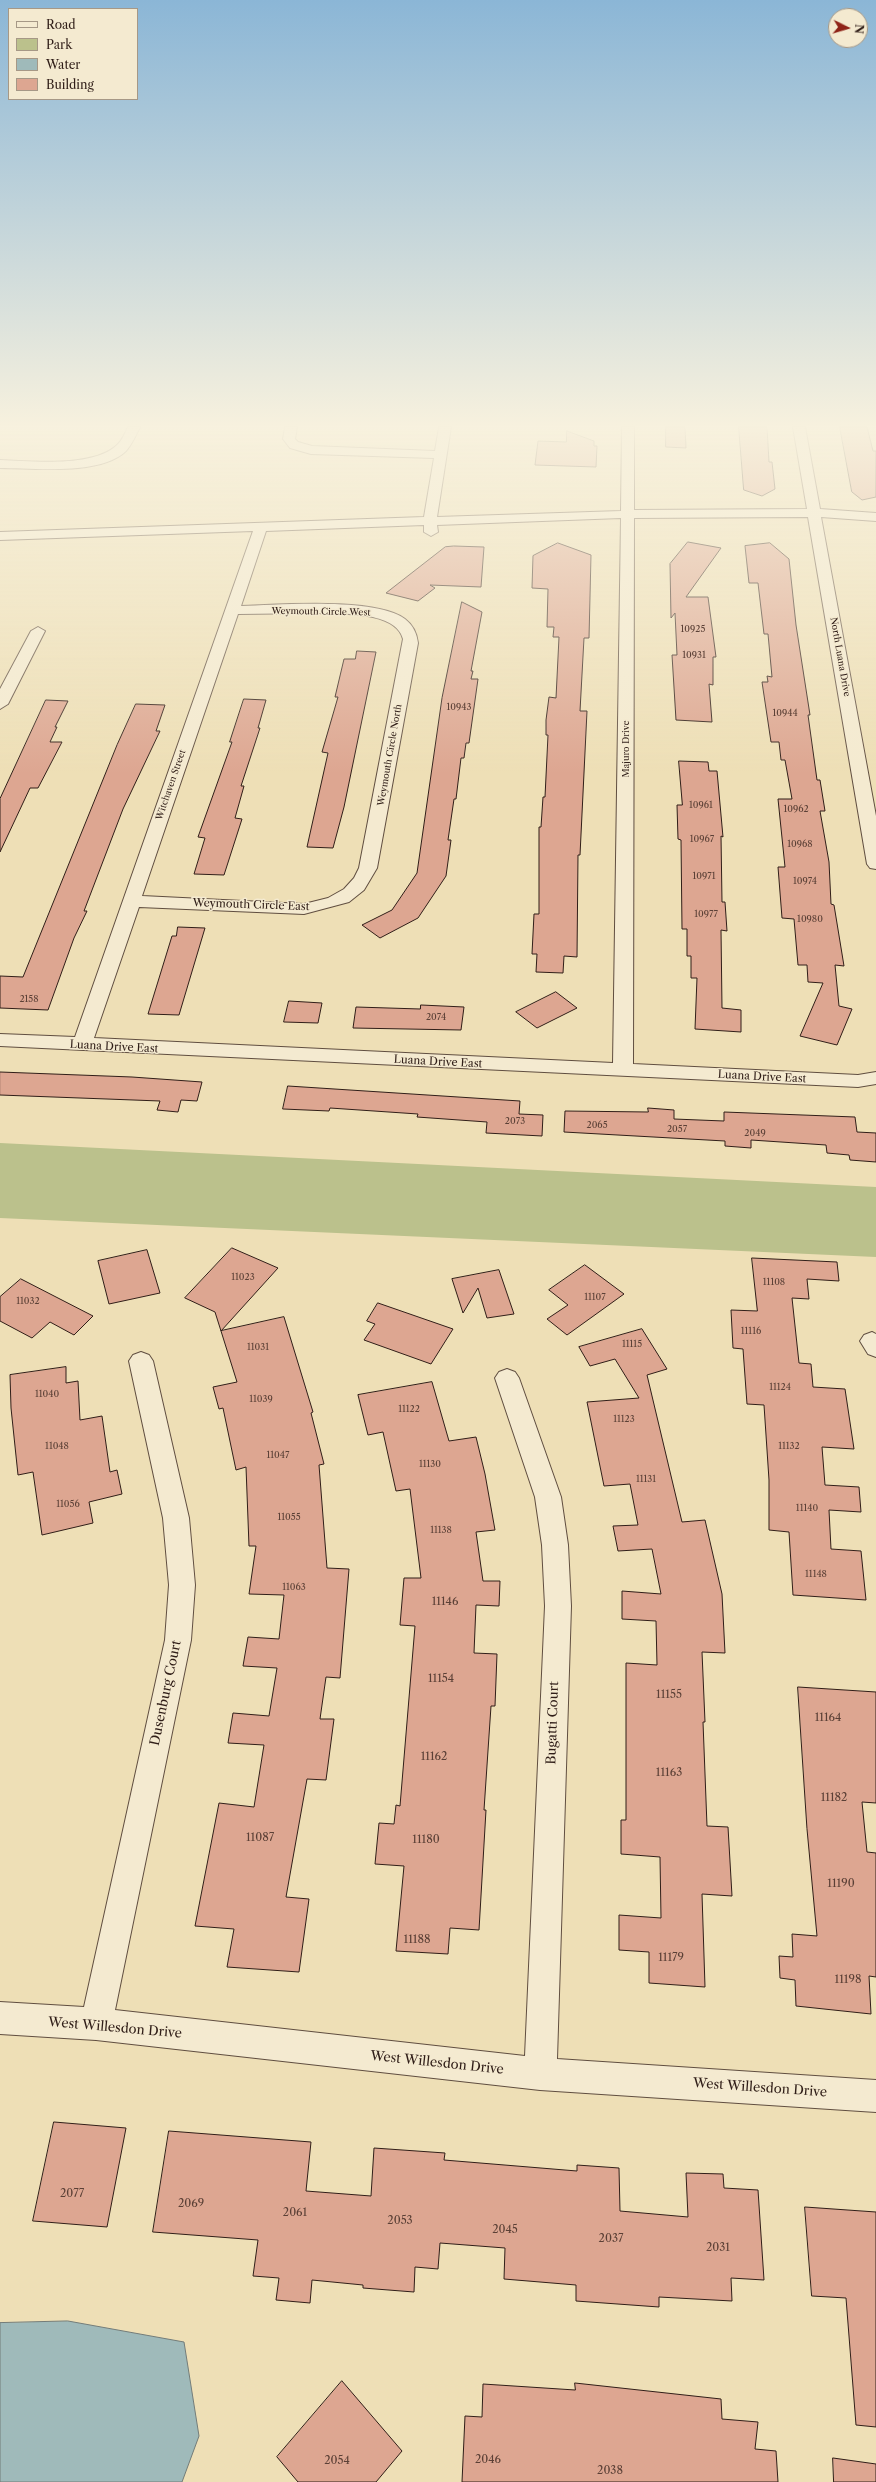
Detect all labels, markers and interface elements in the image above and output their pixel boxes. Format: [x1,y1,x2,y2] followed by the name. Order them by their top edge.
[8,8,138,100] legend
[828,8,868,48] north arrow
[46,17,76,32] text: Road
[852,24,866,34] text: N
[46,37,72,52] text: Park
[46,57,80,72] text: Water
[46,77,94,92] text: Building
[271,606,371,618] street label: Weymouth Circle West
[828,617,852,697] street label: North Luana Drive
[681,624,705,634] house number: 10925
[682,650,706,660] house number: 10931
[447,702,471,712] house number: 10943
[376,703,404,807] street label: Weymouth Circle North
[772,708,798,718] house number: 10944
[621,721,631,777] street label: Majuro Drive
[154,748,188,822] street label: Witchaven Street
[689,800,713,810] house number: 10961
[783,804,809,814] house number: 10962
[690,834,714,844] house number: 10967
[787,839,813,849] house number: 10968
[693,871,715,881] house number: 10971
[793,876,817,886] house number: 10974
[192,896,310,914] street label: Weymouth Circle East
[694,909,718,919] house number: 10977
[797,914,823,924] house number: 10980
[19,994,39,1004] house number: 2158
[426,1012,446,1022] house number: 2074
[69,1038,159,1056] street label: Luana Drive East
[393,1053,483,1071] street label: Luana Drive East
[717,1068,807,1086] street label: Luana Drive East
[505,1116,525,1126] house number: 2073
[586,1120,608,1130] house number: 2065
[667,1124,687,1134] house number: 2057
[744,1128,766,1138] house number: 2049
[231,1272,255,1282] house number: 11023
[763,1277,785,1287] house number: 11108
[584,1292,606,1302] house number: 11107
[16,1296,40,1306] house number: 11032
[741,1326,761,1336] house number: 11116
[622,1339,642,1349] house number: 11115
[247,1342,269,1352] house number: 11031
[769,1382,791,1392] house number: 11124
[35,1389,59,1399] house number: 11040
[249,1394,273,1404] house number: 11039
[398,1404,420,1414] house number: 11122
[613,1414,635,1424] house number: 11123
[45,1441,69,1451] house number: 11048
[778,1441,800,1451] house number: 11132
[267,1450,289,1460] house number: 11047
[419,1459,441,1469] house number: 11130
[636,1474,656,1484] house number: 11131
[56,1499,80,1509] house number: 11056
[796,1503,818,1513] house number: 11140
[277,1512,301,1522] house number: 11055
[430,1525,452,1535] house number: 11138
[805,1569,827,1579] house number: 11148
[282,1582,306,1592] house number: 11063
[432,1595,458,1609] house number: 11146
[147,1639,185,1747] street label: Dusenburg Court
[428,1672,454,1686] house number: 11154
[544,1681,562,1765] street label: Bugatti Court
[656,1688,682,1702] house number: 11155
[815,1711,841,1725] house number: 11164
[421,1750,447,1764] house number: 11162
[656,1766,682,1780] house number: 11163
[821,1791,847,1805] house number: 11182
[246,1831,274,1845] house number: 11087
[412,1833,440,1847] house number: 11180
[827,1877,855,1891] house number: 11190
[404,1933,430,1947] house number: 11188
[658,1951,684,1965] house number: 11179
[835,1973,861,1987] house number: 11198
[47,2014,183,2042] street label: West Willesdon Drive
[369,2048,505,2078] street label: West Willesdon Drive
[693,2076,827,2100] street label: West Willesdon Drive
[60,2187,84,2201] house number: 2077
[178,2197,204,2211] house number: 2069
[283,2206,307,2220] house number: 2061
[387,2214,413,2228] house number: 2053
[492,2223,518,2237] house number: 2045
[599,2232,623,2246] house number: 2037
[706,2241,730,2255] house number: 2031
[475,2453,501,2467] house number: 2046
[324,2454,350,2468] house number: 2054
[597,2464,623,2478] house number: 2038

